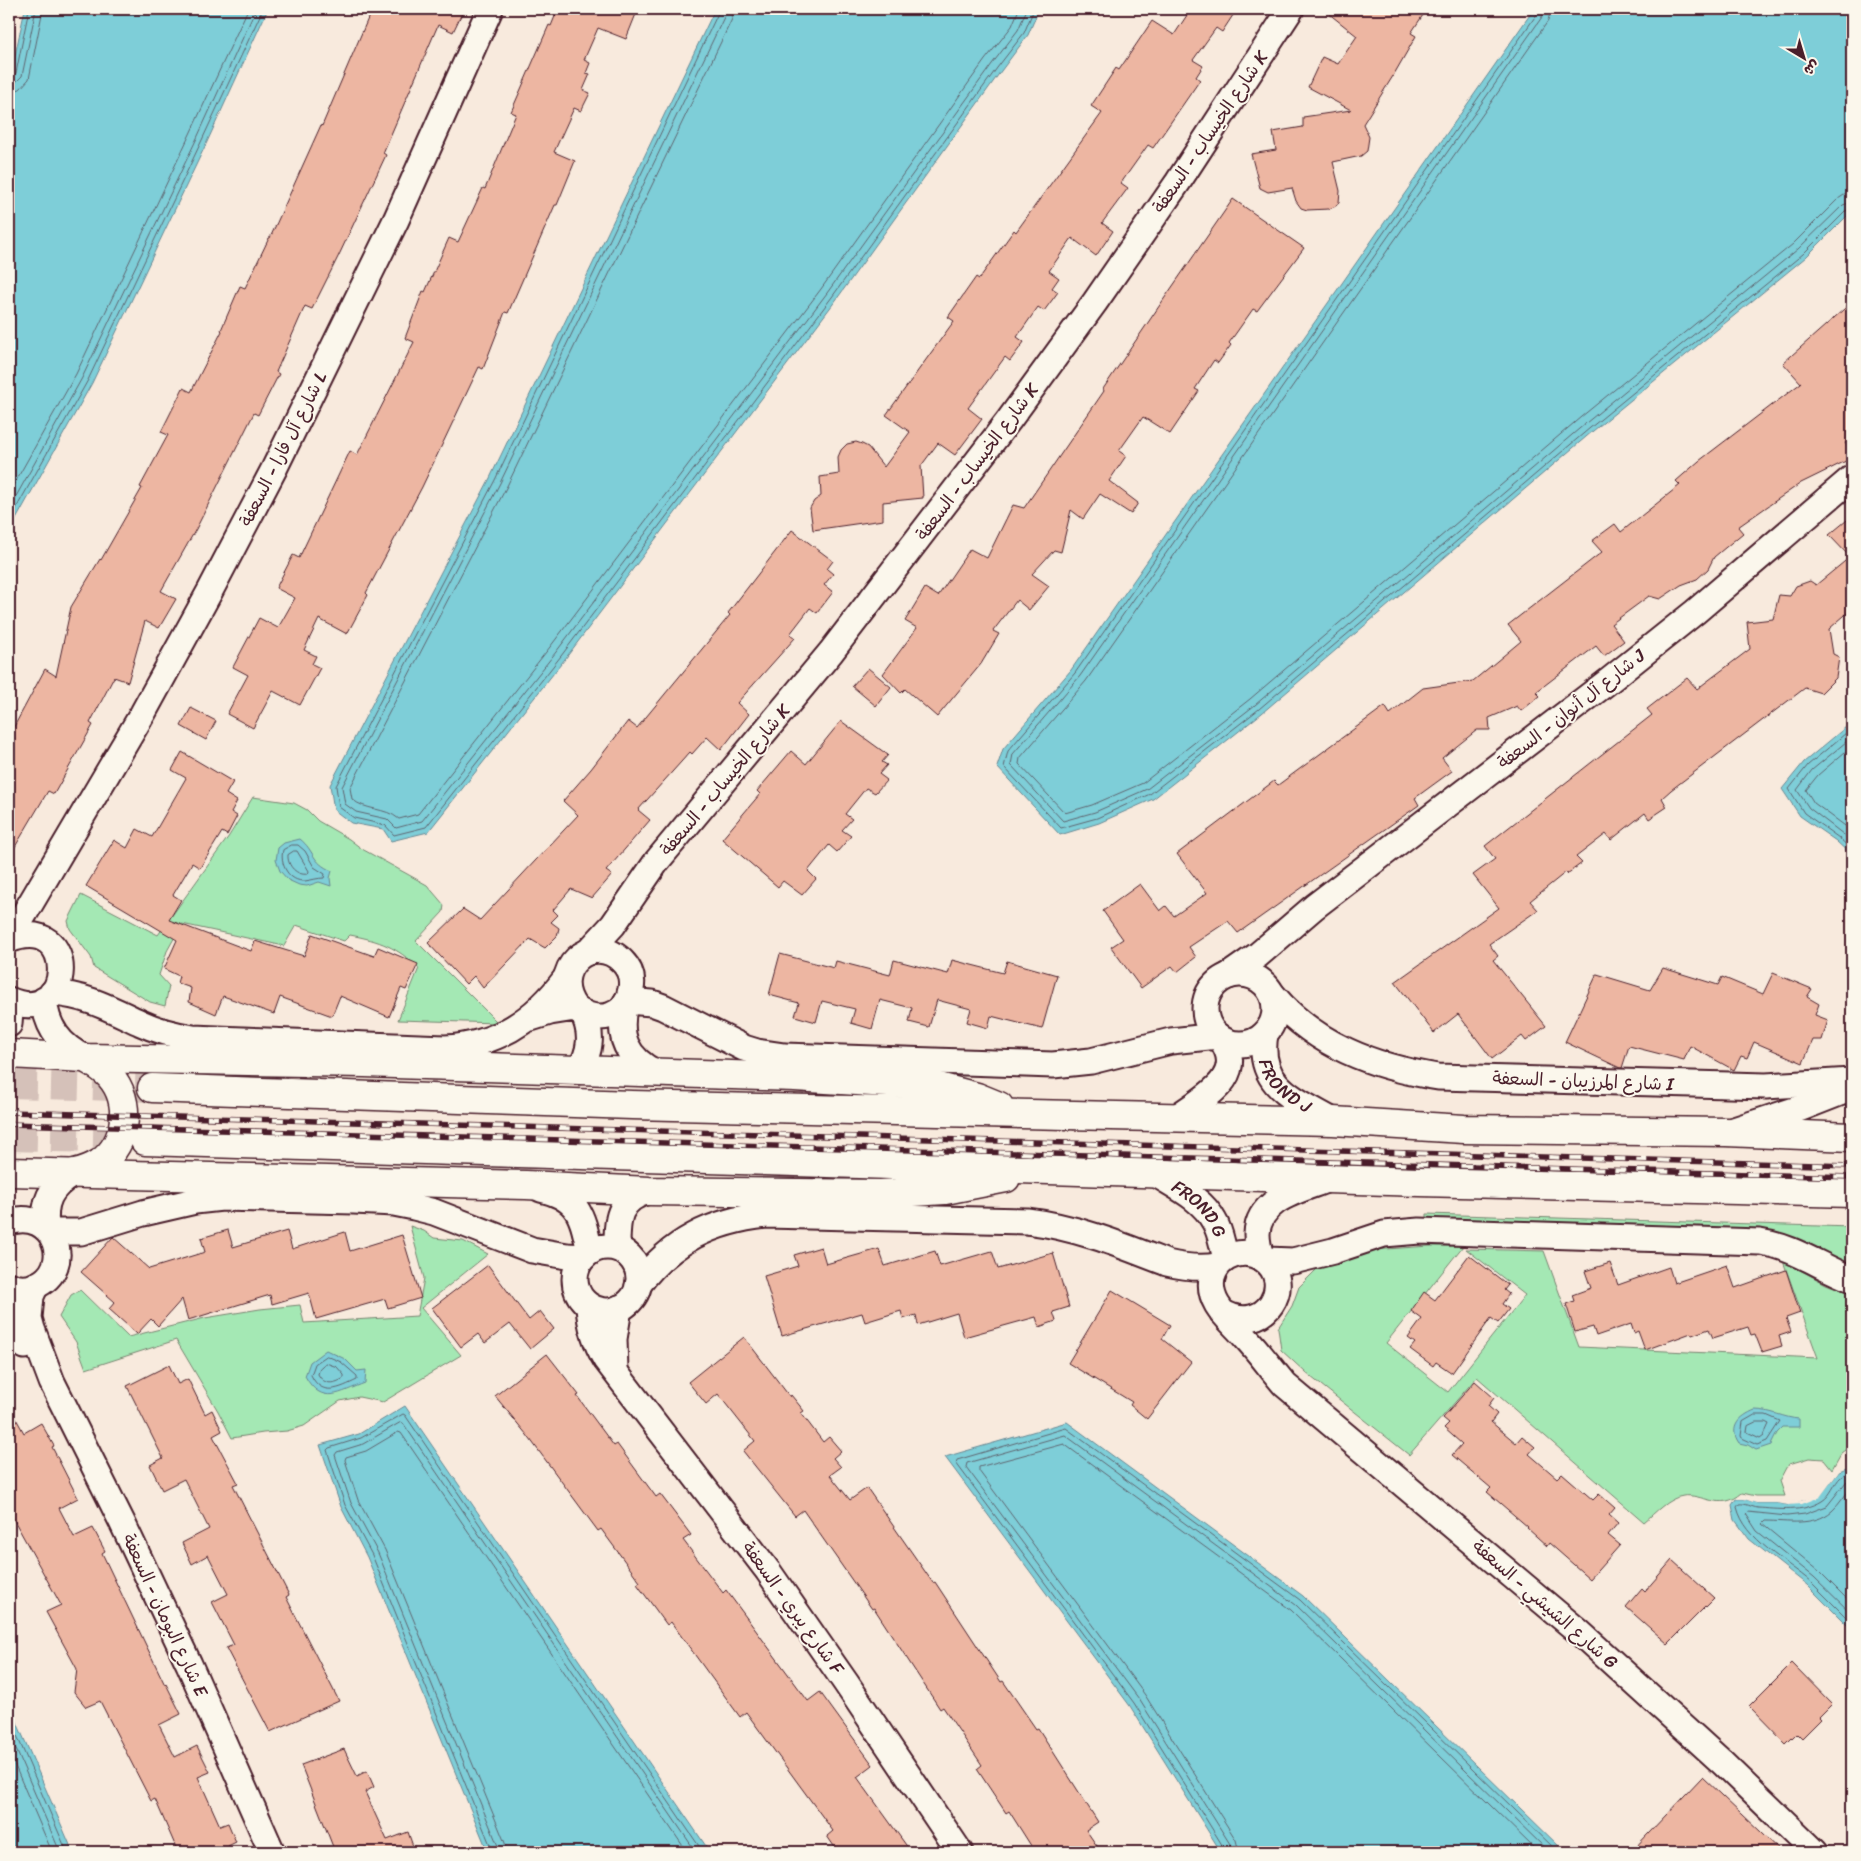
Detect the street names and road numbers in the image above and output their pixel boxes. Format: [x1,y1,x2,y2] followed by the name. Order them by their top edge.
[1143,43,1277,220] street label: شارع الخيساب - السعفة K
[230,365,336,532] street label: شارع آل فارا - السعفة L
[907,375,1048,548] street label: شارع الخيساب - السعفة K
[1490,640,1653,778] street label: شارع آل أنوان - السعفة J
[651,696,799,863] street label: شارع الخيساب - السعفة K
[1249,1055,1318,1122] street label: FROND J
[1492,1062,1676,1100] street label: شارع المرزيبان - السعفة I
[1165,1171,1236,1242] street label: FROND G
[113,1528,217,1703] street label: شارع البومان - السعفة E
[1465,1531,1626,1677] street label: شارع الشيشي - السعفة G
[733,1534,853,1683] street label: شارع يبري - السعفة F

